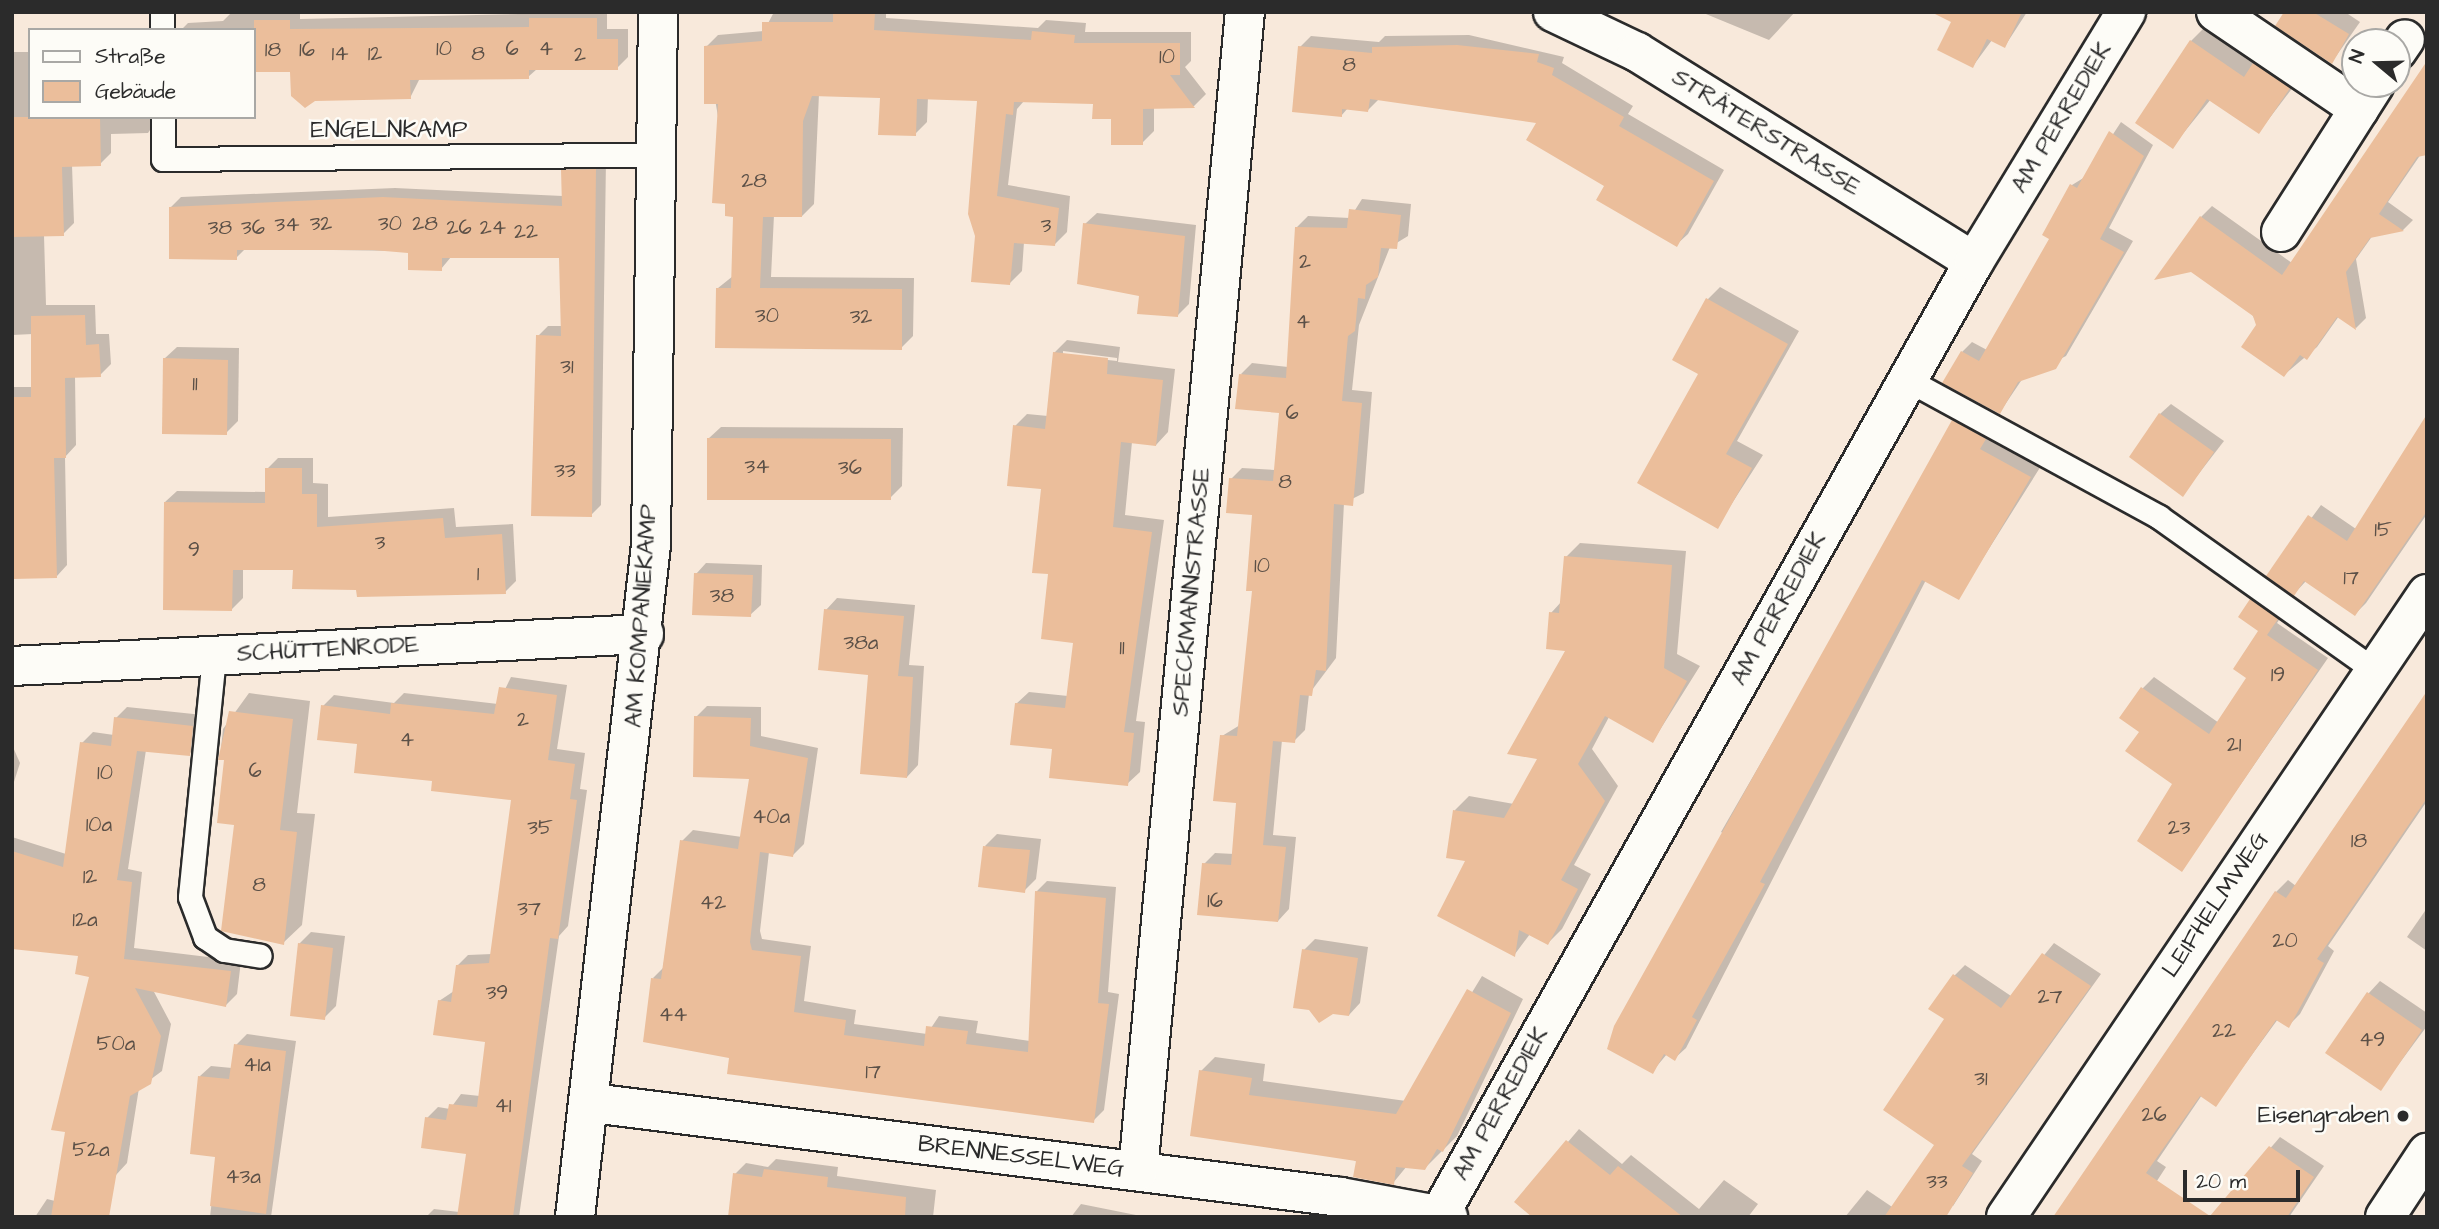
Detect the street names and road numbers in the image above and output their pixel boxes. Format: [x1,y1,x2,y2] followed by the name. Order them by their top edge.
[2006,37,2118,199] street label: AM PERREDIEK
[1666,63,1866,203] street label: STRÄTERSTRASSE
[311,117,467,145] street label: ENGELNKAMP
[1167,466,1217,718] street label: SPECKMANNSTRASSE
[620,503,664,729] street label: AM KOMPANIEKAMP
[1725,527,1833,691] street label: AM PERREDIEK
[236,631,420,669] street label: SCHÜTTENRODE
[2157,827,2275,983] street label: LEIFHELMWEG
[1447,1022,1555,1186] street label: AM PERREDIEK
[916,1130,1126,1184] street label: BRENNESSELWEG

